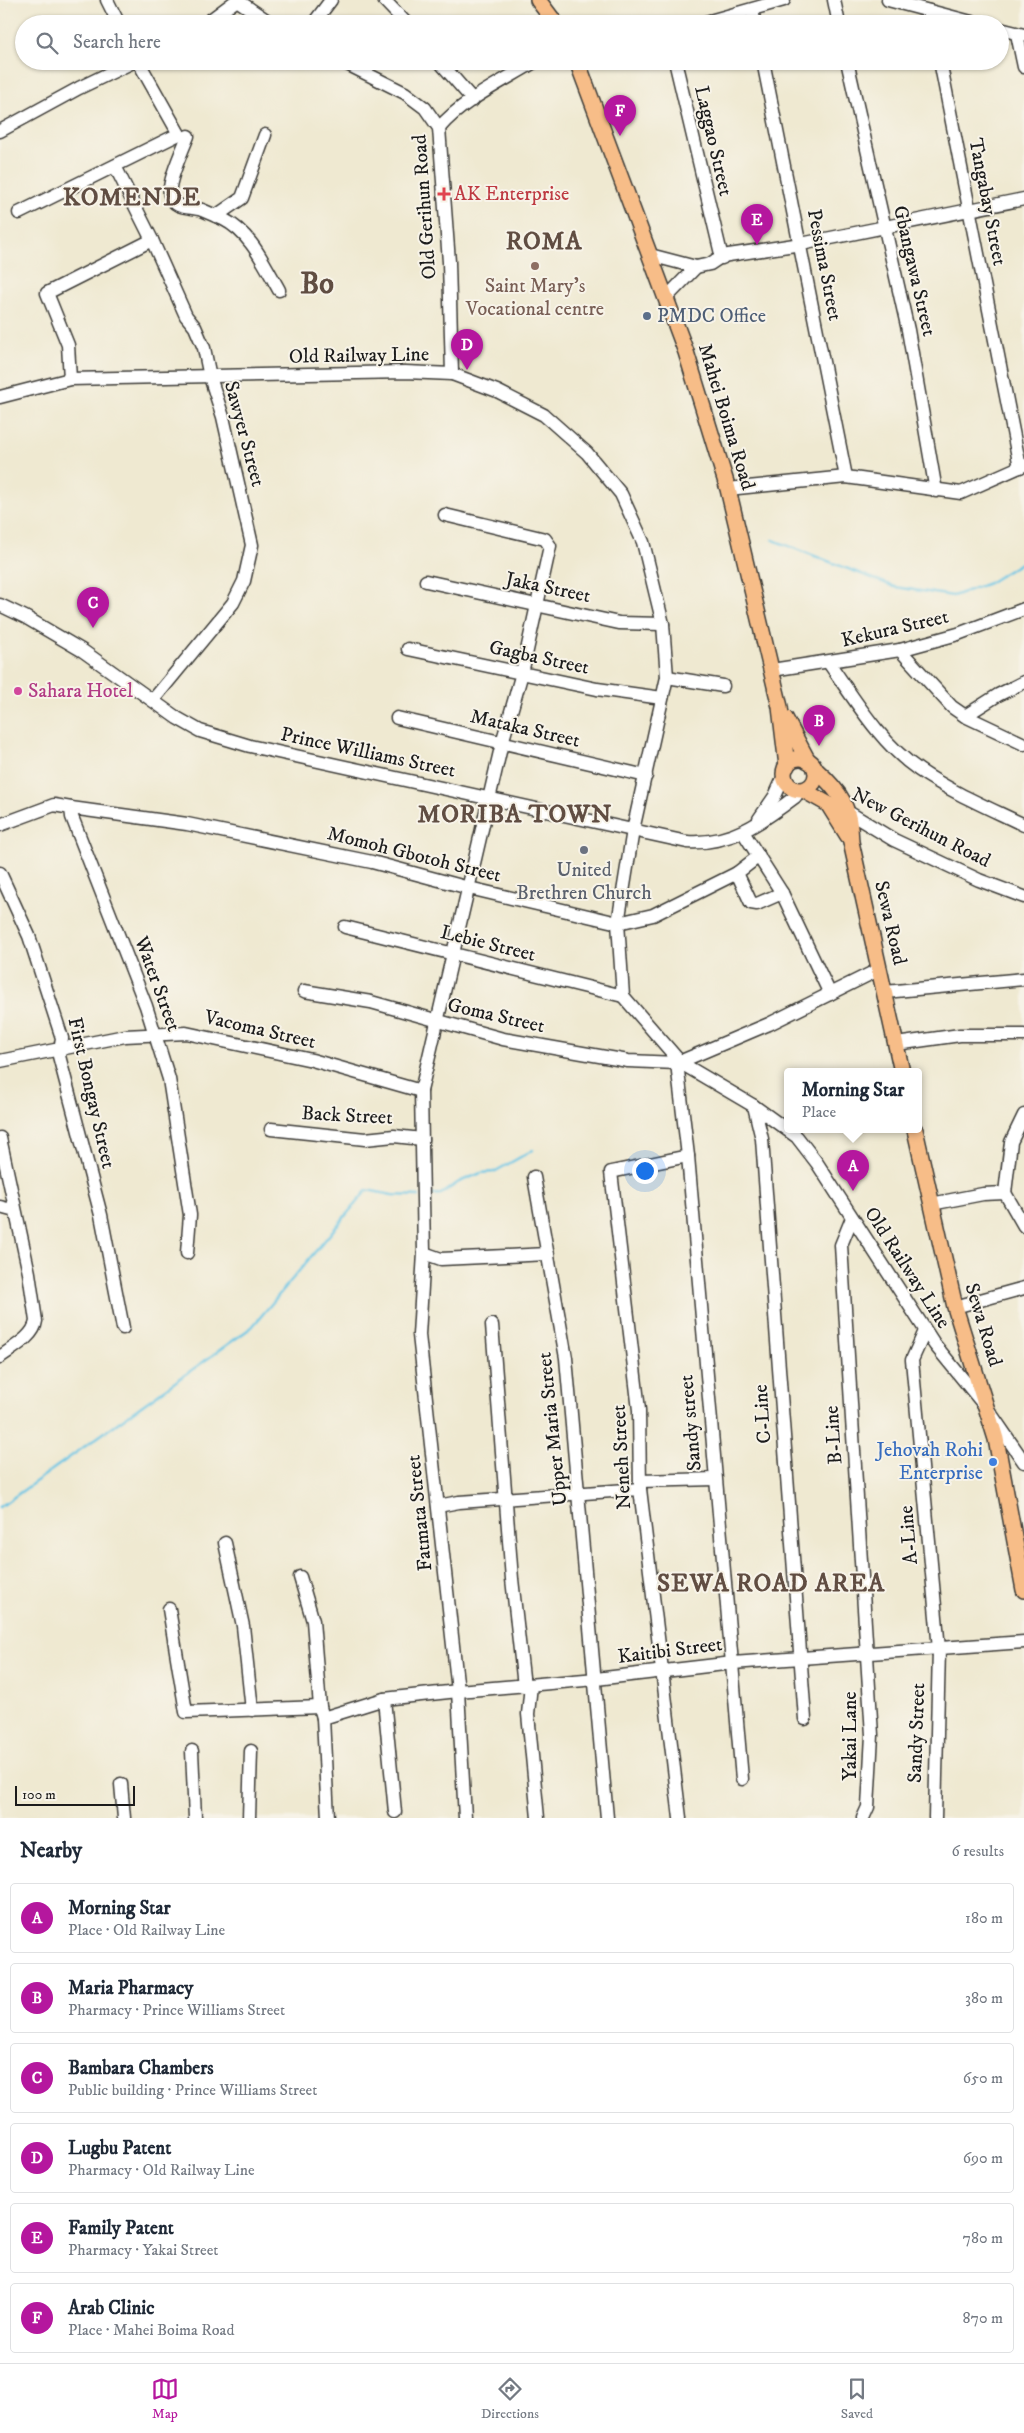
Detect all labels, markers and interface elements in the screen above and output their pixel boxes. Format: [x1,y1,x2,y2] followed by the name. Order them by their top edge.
[15,15,1009,70] search box
[33,29,61,57] icon: search
[73,31,161,54] text: Search here
[688,84,738,198] street label: Laggao Street
[604,95,636,136] pin: F
[407,134,443,280] street label: Old Gerihun Road
[962,136,1012,268] street label: Tangabay Street
[63,182,201,213] district label: KOMENDE
[454,182,569,207] place label: AK Enterprise
[438,188,450,200] marker: AK Enterprise
[887,203,941,339] street label: Gbangawa Street
[741,204,773,245] pin: E
[801,207,847,323] street label: Pessima Street
[506,226,582,257] district label: ROMA
[529,260,541,272] marker: Saint Mary's Vocational centre
[300,266,334,303] district label: Bo
[465,274,604,322] place label: Saint Mary's Vocational centre
[657,304,766,329] place label: PMDC Office
[641,310,653,322] marker: PMDC Office
[451,329,483,370] pin: D
[692,341,760,493] street label: Mahei Boima Road
[289,342,429,370] street label: Old Railway Line
[218,378,270,490] street label: Sawyer Street
[501,566,593,609] street label: Jaka Street
[77,587,109,628] pin: C
[839,605,951,653] street label: Kekura Street
[487,635,591,681] street label: Gagba Street
[28,679,133,704] place label: Sahara Hotel
[12,685,24,697] marker: Sahara Hotel
[468,704,582,754] street label: Mataka Street
[803,705,835,746] pin: B
[278,722,458,784] street label: Prince Williams Street
[847,782,995,874] street label: New Gerihun Road
[418,799,612,830] district label: MORIBA TOWN
[324,821,504,889] street label: Momoh Gbotoh Street
[578,844,590,856] marker: United Brethren Church
[516,858,652,906] place label: United Brethren Church
[868,878,912,968] street label: Sewa Road
[438,920,538,968] street label: Lebie Street
[128,932,186,1035] street label: Water Street
[445,993,547,1039] street label: Goma Street
[201,1005,318,1055] street label: Vacoma Street
[61,1015,121,1171] street label: First Bongay Street
[784,1068,922,1133] popup
[802,1079,904,1102] text: Morning Star
[301,1101,393,1131] street label: Back Street
[802,1102,836,1122] text: Place
[837,1150,869,1191] pin: A
[632,1158,658,1184] your location
[858,1202,956,1334] street label: Old Railway Line
[959,1280,1007,1370] street label: Sewa Road
[532,1351,574,1507] street label: Upper Maria Street
[674,1374,708,1472] street label: Sandy street
[748,1383,778,1445] street label: C-Line
[607,1404,637,1510] street label: Neneh Street
[819,1405,849,1465] street label: B-Line
[874,1438,983,1486] place label: Jehovah Rohi Enterprise
[401,1454,439,1572] street label: Fatmata Street
[987,1456,999,1468] marker: Jehovah Rohi Enterprise
[894,1504,924,1566] street label: A-Line
[657,1568,885,1599] district label: SEWA ROAD AREA
[616,1632,724,1670] street label: Kaitibi Street
[903,1682,931,1784] street label: Sandy Street
[838,1691,863,1781] street label: Yakai Lane
[15,1783,135,1806] scale bar
[22,1786,56,1804] text: 100 m
[20,1838,82,1864] text: Nearby
[951,1841,1004,1861] text: 6 results
[68,1897,171,1920] text: Morning Star
[32,1908,42,1928] text: A
[965,1908,1003,1928] text: 180 m
[68,1920,225,1940] text: Place · Old Railway Line
[68,1977,193,2000] text: Maria Pharmacy
[32,1988,42,2008] text: B
[965,1988,1003,2008] text: 380 m
[68,2000,285,2020] text: Pharmacy · Prince Williams Street
[68,2057,214,2080] text: Bambara Chambers
[32,2068,42,2088] text: C
[963,2068,1003,2088] text: 650 m
[68,2080,317,2100] text: Public building · Prince Williams Street
[68,2137,171,2160] text: Lugbu Patent
[31,2148,43,2168] text: D
[963,2148,1003,2168] text: 690 m
[68,2160,255,2180] text: Pharmacy · Old Railway Line
[68,2217,174,2240] text: Family Patent
[31,2228,43,2248] text: E
[963,2228,1003,2248] text: 780 m
[68,2240,218,2260] text: Pharmacy · Yakai Street
[68,2297,154,2320] text: Arab Clinic
[32,2308,42,2328] text: F
[963,2308,1003,2328] text: 870 m
[68,2320,234,2340] text: Place · Mahei Boima Road
[151,2375,179,2423] tab: Map
[481,2375,539,2423] tab: Directions
[841,2375,873,2423] tab: Saved

